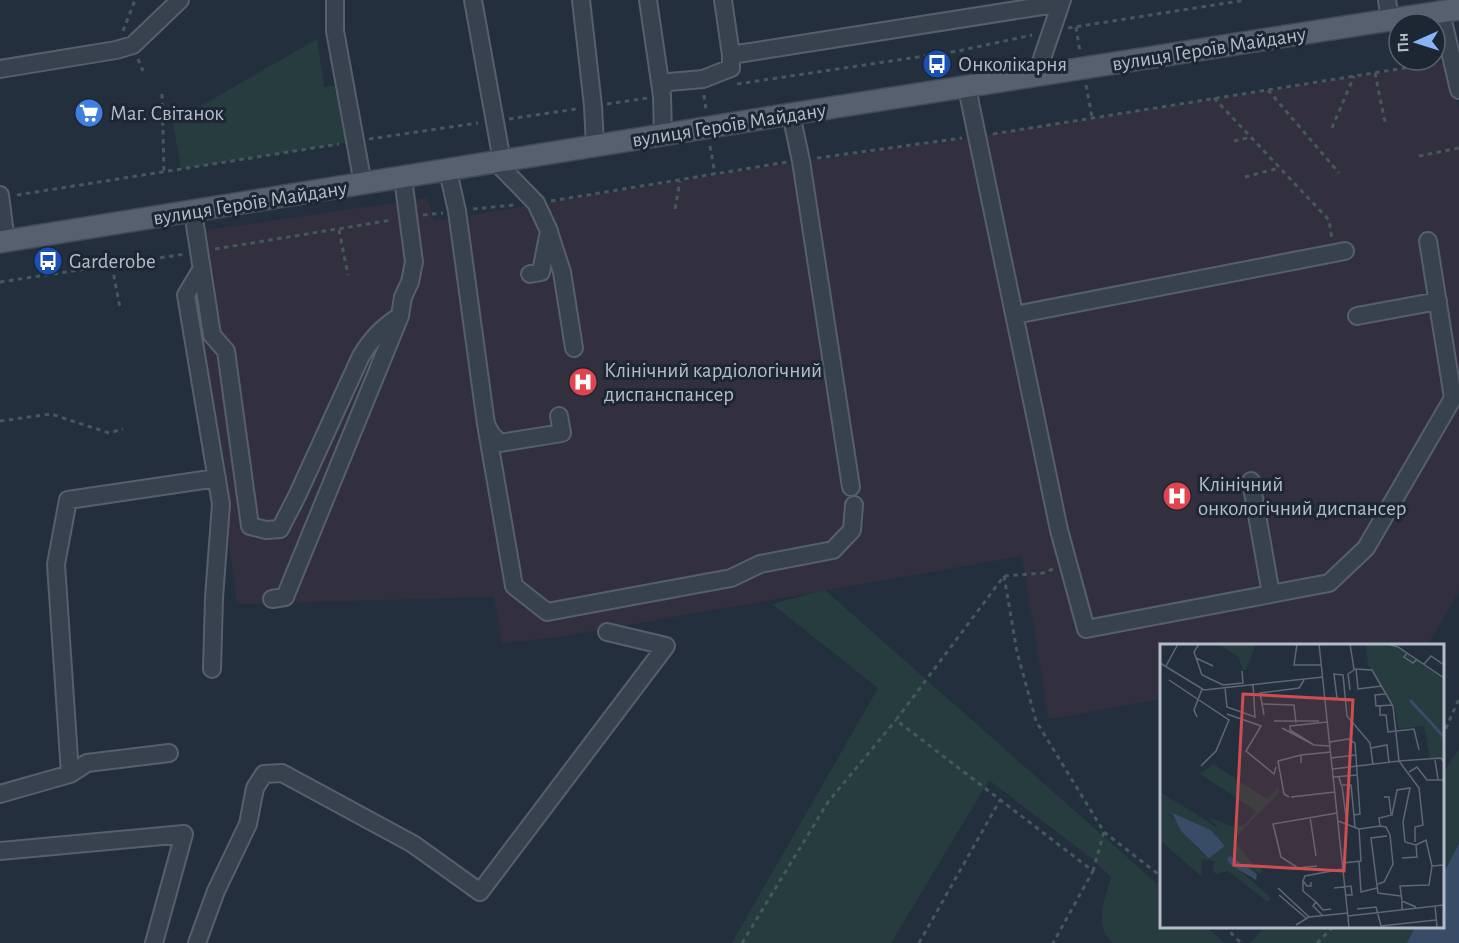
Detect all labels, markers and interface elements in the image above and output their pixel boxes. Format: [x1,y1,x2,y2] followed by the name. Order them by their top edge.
[1387,12,1447,72] north arrow
[1111,23,1307,75] street label: вулиця Героїв Майдану
[1395,33,1412,53] text: Пн
[921,48,953,80] bus stop icon: Онколікарня
[958,54,1067,75] place label: Онколікарня
[73,97,105,129] supermarket icon: Маг. Світанок
[631,99,827,151] street label: вулиця Героїв Майдану
[110,103,224,124] place label: Маг. Світанок
[152,177,348,229] street label: вулиця Героїв Майдану
[32,245,64,277] bus stop icon: Garderobe
[69,251,156,272] place label: Garderobe
[604,360,822,405] place label: Клінічний кардіологічний диспанспансер
[567,366,599,398] hospital icon: Клінічний кардіологічний диспанспансер
[1198,474,1407,519] place label: Клінічний онкологічний диспансер
[1161,480,1193,512] hospital icon: Клінічний онкологічний диспансер
[1160,644,1444,928] inset map

